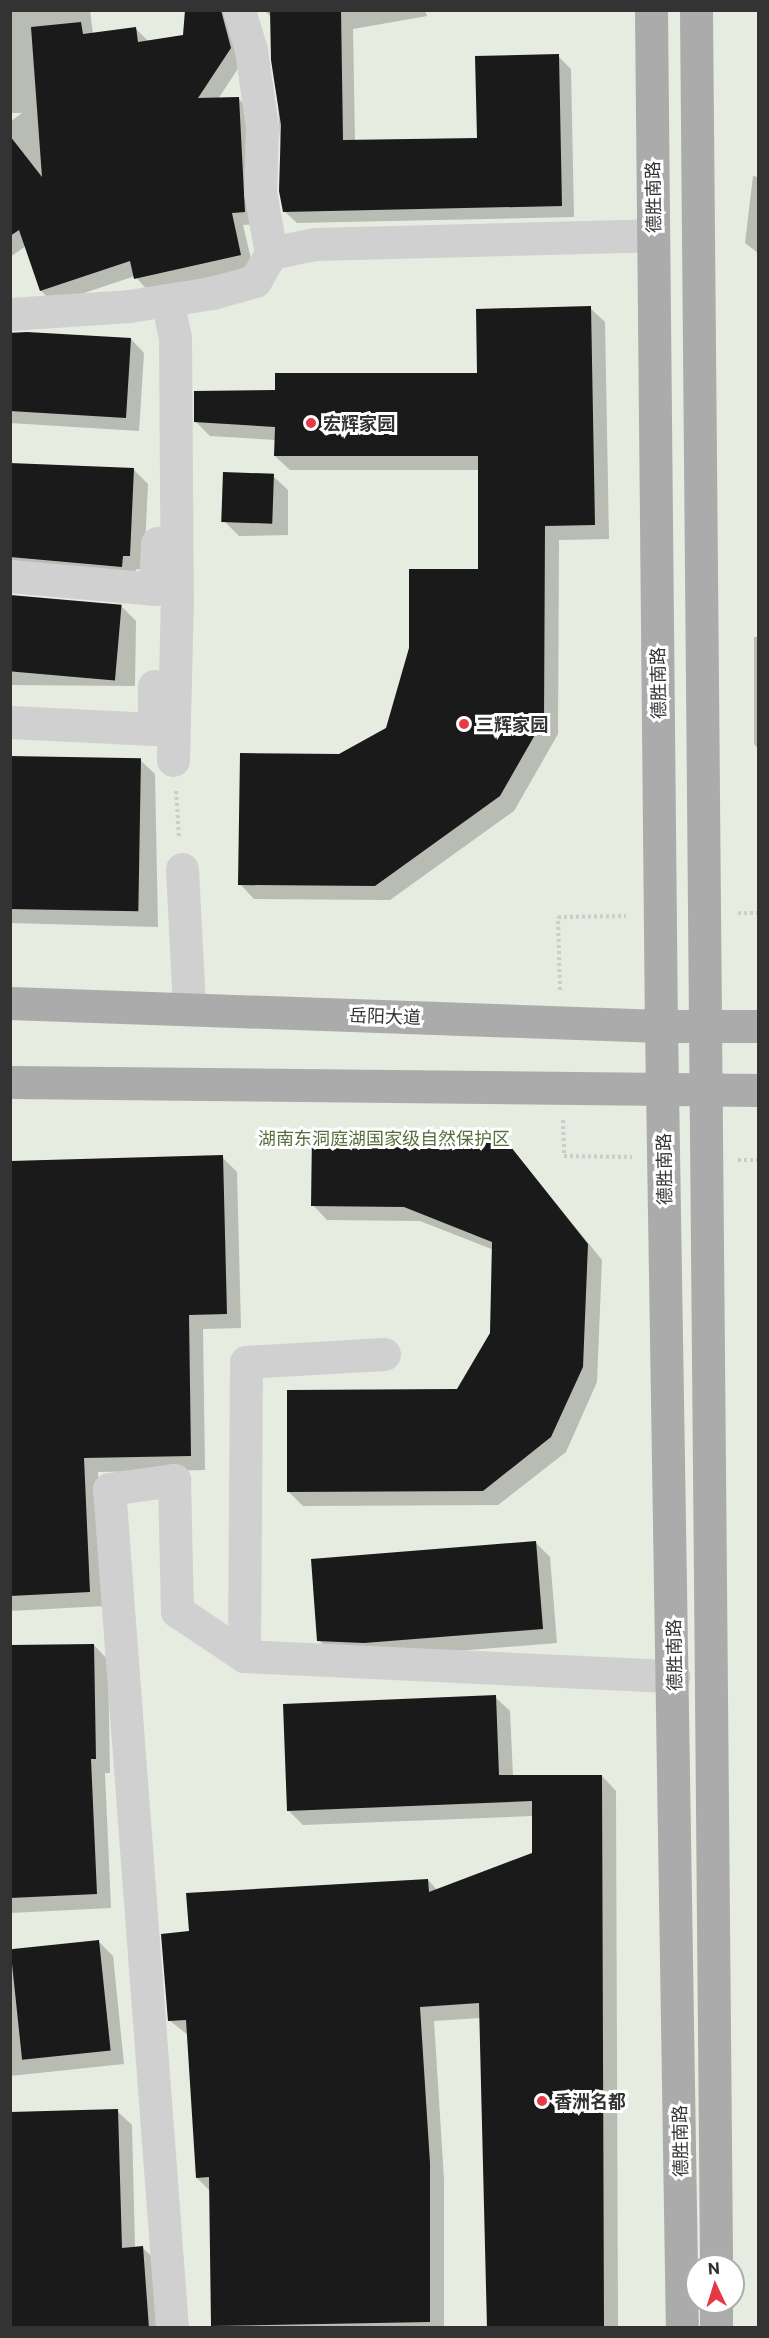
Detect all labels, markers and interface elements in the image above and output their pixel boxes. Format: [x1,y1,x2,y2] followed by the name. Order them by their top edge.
[642,161,664,233] street label: 德胜南路
[323,412,395,434] place label: 宏辉家园
[304,416,318,430] marker: 宏辉家园
[647,647,669,719] street label: 德胜南路
[476,713,548,735] place label: 三辉家园
[457,717,471,731] marker: 三辉家园
[349,1004,421,1028] street label: 岳阳大道
[258,1127,510,1149] park label: 湖南东洞庭湖国家级自然保护区
[653,1133,675,1205] street label: 德胜南路
[663,1619,685,1691] street label: 德胜南路
[554,2090,626,2112] place label: 香洲名都
[535,2094,549,2108] marker: 香洲名都
[669,2105,691,2177] street label: 德胜南路
[685,2254,745,2314] north arrow
[707,2258,720,2277] text: N

